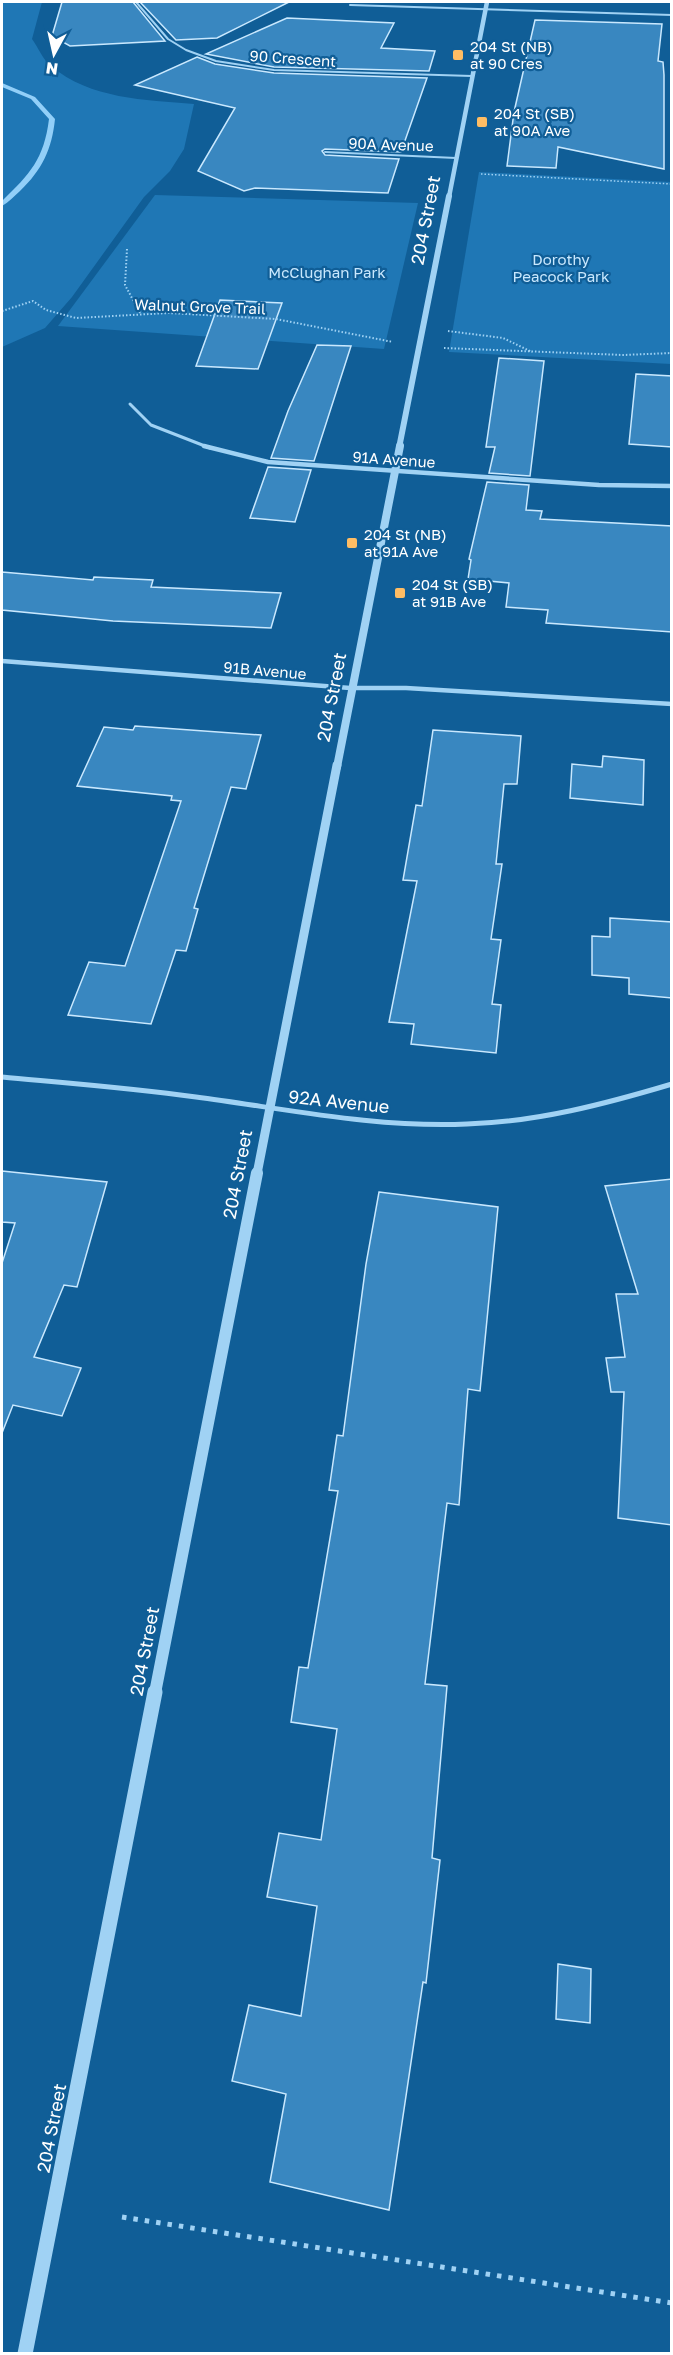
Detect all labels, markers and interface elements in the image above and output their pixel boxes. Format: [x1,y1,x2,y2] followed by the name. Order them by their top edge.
[24,24,84,84] north arrow
[470,37,553,72] place label: 204 St (NB) at 90 Cres
[249,46,337,70] street label: 90 Crescent
[451,48,465,62] marker: 204 St (NB) at 90 Cres
[44,58,59,80] text: N
[494,104,575,139] place label: 204 St (SB) at 90A Ave
[475,115,489,129] marker: 204 St (SB) at 90A Ave
[348,134,434,154] street label: 90A Avenue
[406,174,444,266] street label: 204 Street
[513,250,610,285] park label: Dorothy Peacock Park
[268,263,386,281] park label: McClughan Park
[134,295,266,317] street label: Walnut Grove Trail
[352,447,436,471] street label: 91A Avenue
[364,525,447,560] place label: 204 St (NB) at 91A Ave
[345,536,359,550] marker: 204 St (NB) at 91A Ave
[412,575,493,610] place label: 204 St (SB) at 91B Ave
[393,586,407,600] marker: 204 St (SB) at 91B Ave
[312,651,350,743] street label: 204 Street
[223,657,307,683] street label: 91B Avenue
[287,1085,391,1117] street label: 92A Avenue
[218,1128,256,1220] street label: 204 Street
[125,1605,163,1697] street label: 204 Street
[32,2082,70,2174] street label: 204 Street

